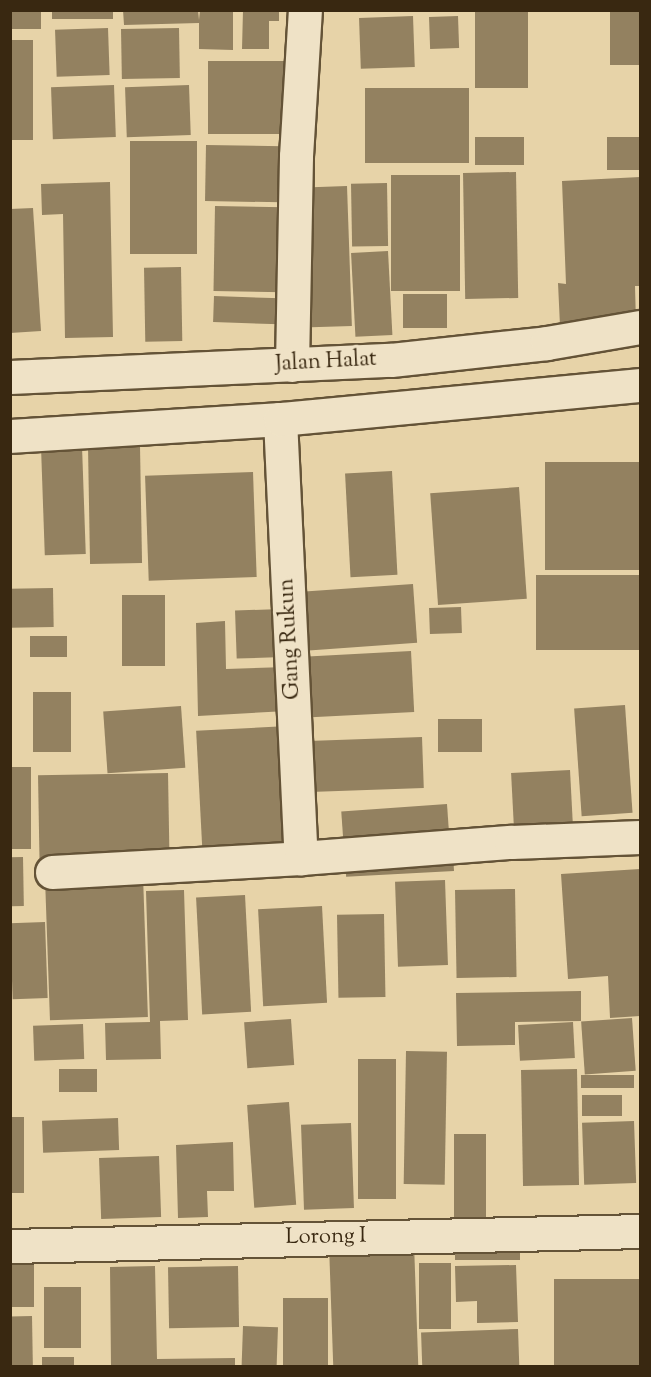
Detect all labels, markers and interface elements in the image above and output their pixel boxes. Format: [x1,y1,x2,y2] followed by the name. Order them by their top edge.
[275,347,377,379] street label: Jalan Halat
[275,578,307,700] street label: Gang Rukun
[285,1224,367,1252] street label: Lorong I

